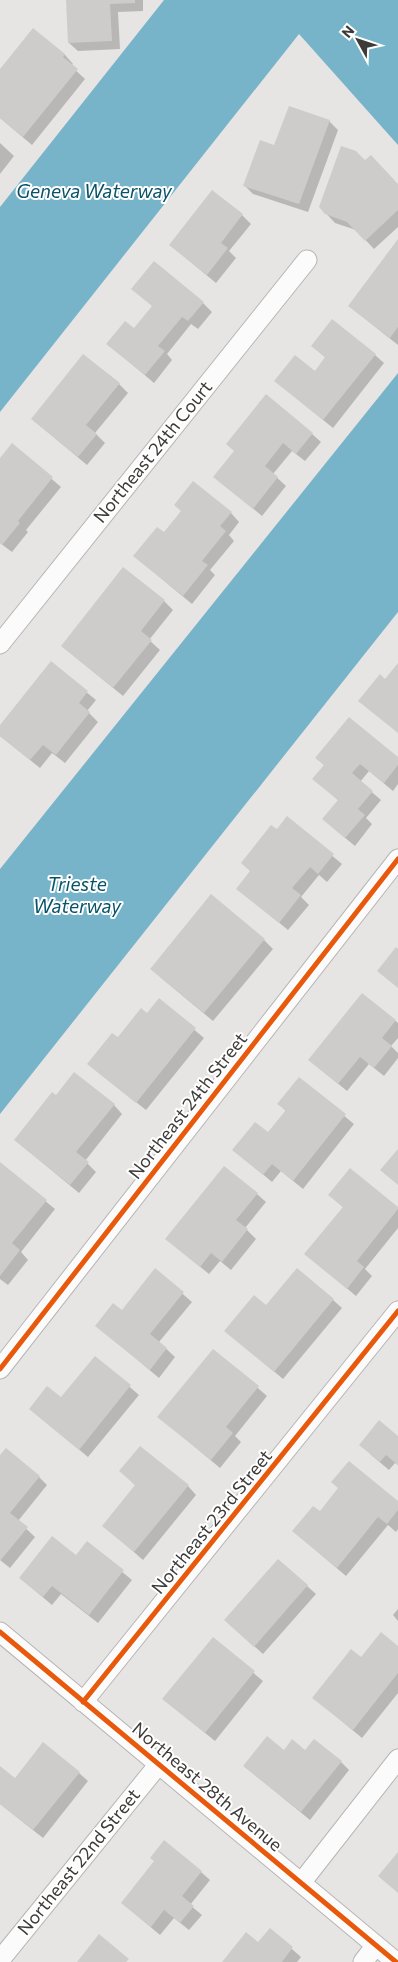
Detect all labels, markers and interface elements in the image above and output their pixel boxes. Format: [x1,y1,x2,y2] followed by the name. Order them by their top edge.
[333,15,383,65] north arrow
[338,22,358,41] text: N
[16,179,173,202] water label: Geneva Waterway
[88,376,216,527] street label: Northeast 24th Court
[33,872,122,917] water label: Trieste Waterway
[123,1028,251,1183] street label: Northeast 24th Street
[146,1445,276,1598] street label: Northeast 23rd Street
[128,1717,287,1855] street label: Northeast 28th Avenue
[12,1784,144,1939] street label: Northeast 22nd Street

